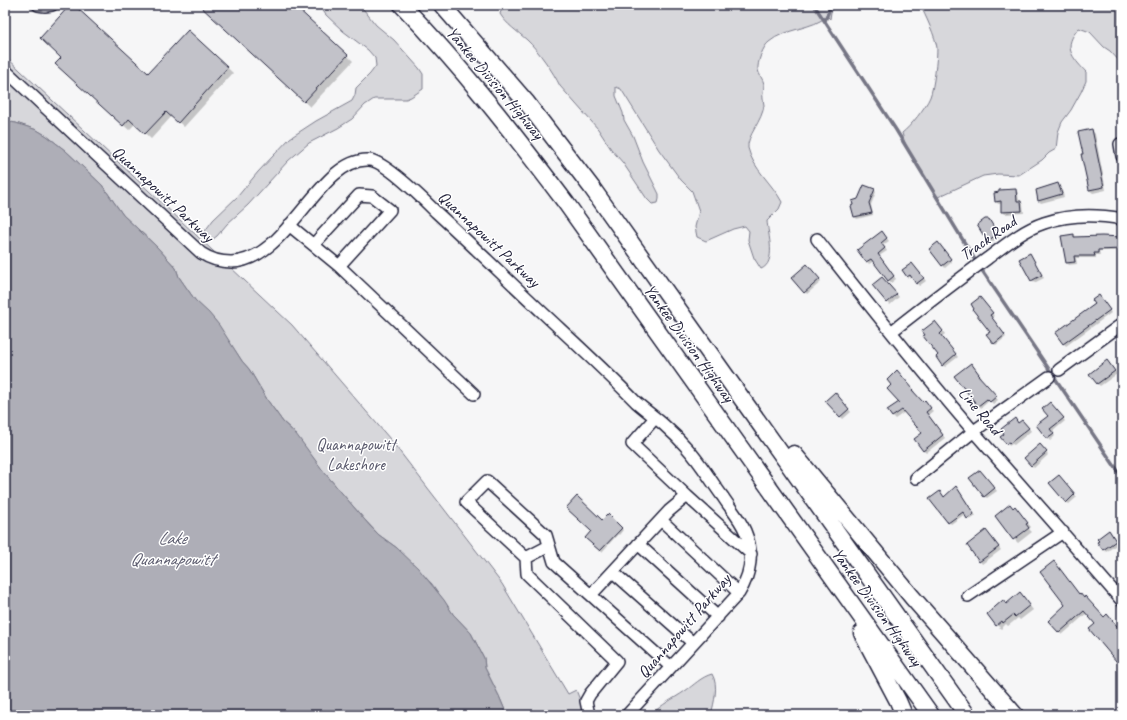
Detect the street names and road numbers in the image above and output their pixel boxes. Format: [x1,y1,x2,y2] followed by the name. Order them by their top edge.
[442,22,549,145] street label: Yankee Division Highway
[108,141,219,247] street label: Quannapowitt Parkway
[434,186,545,292] street label: Quannapowitt Parkway
[956,210,1022,265] street label: Track Road
[639,280,740,407] street label: Yankee Division Highway
[954,383,1008,442] street label: Line Road
[827,544,928,671] street label: Yankee Division Highway
[633,569,736,683] street label: Quannapowitt Parkway

